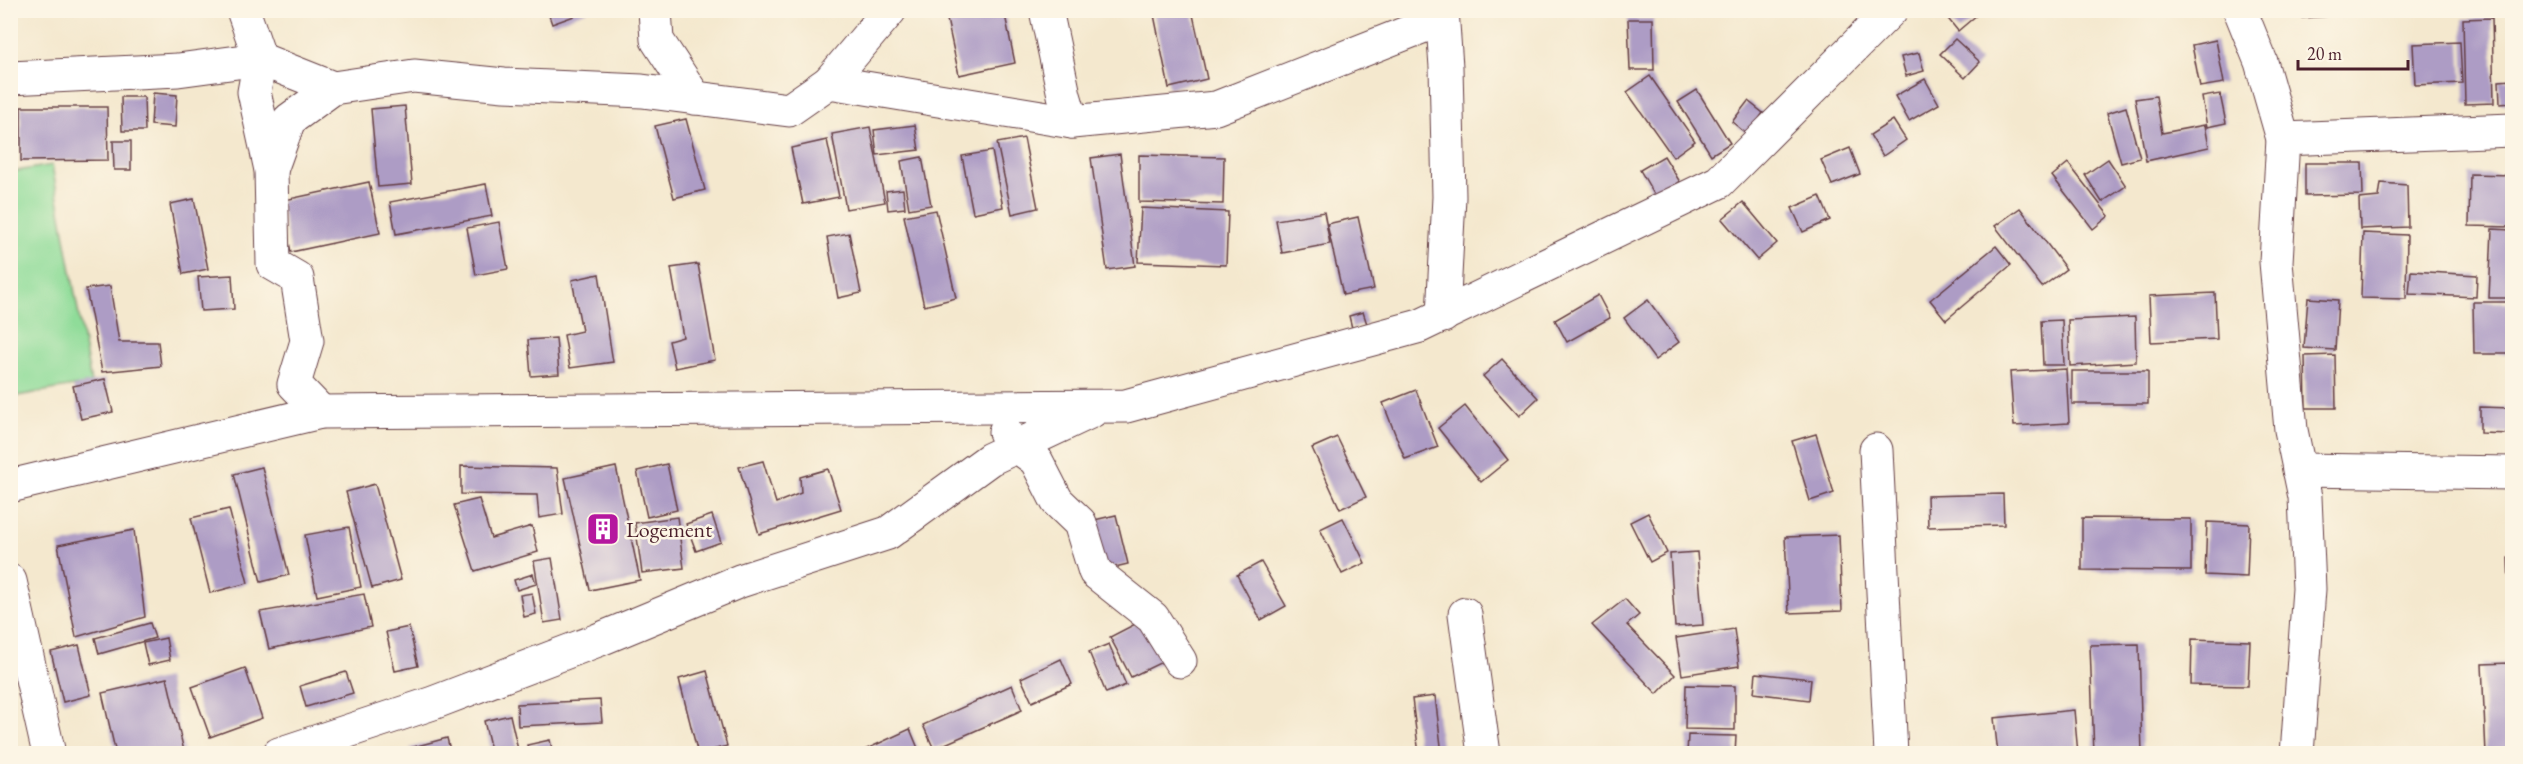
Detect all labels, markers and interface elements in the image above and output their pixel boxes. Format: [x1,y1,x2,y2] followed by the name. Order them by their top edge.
[2298,33,2408,71] scale bar
[2307,42,2342,65] text: 20 m
[585,511,621,547] building icon: Logement
[626,515,712,544] place label: Logement

